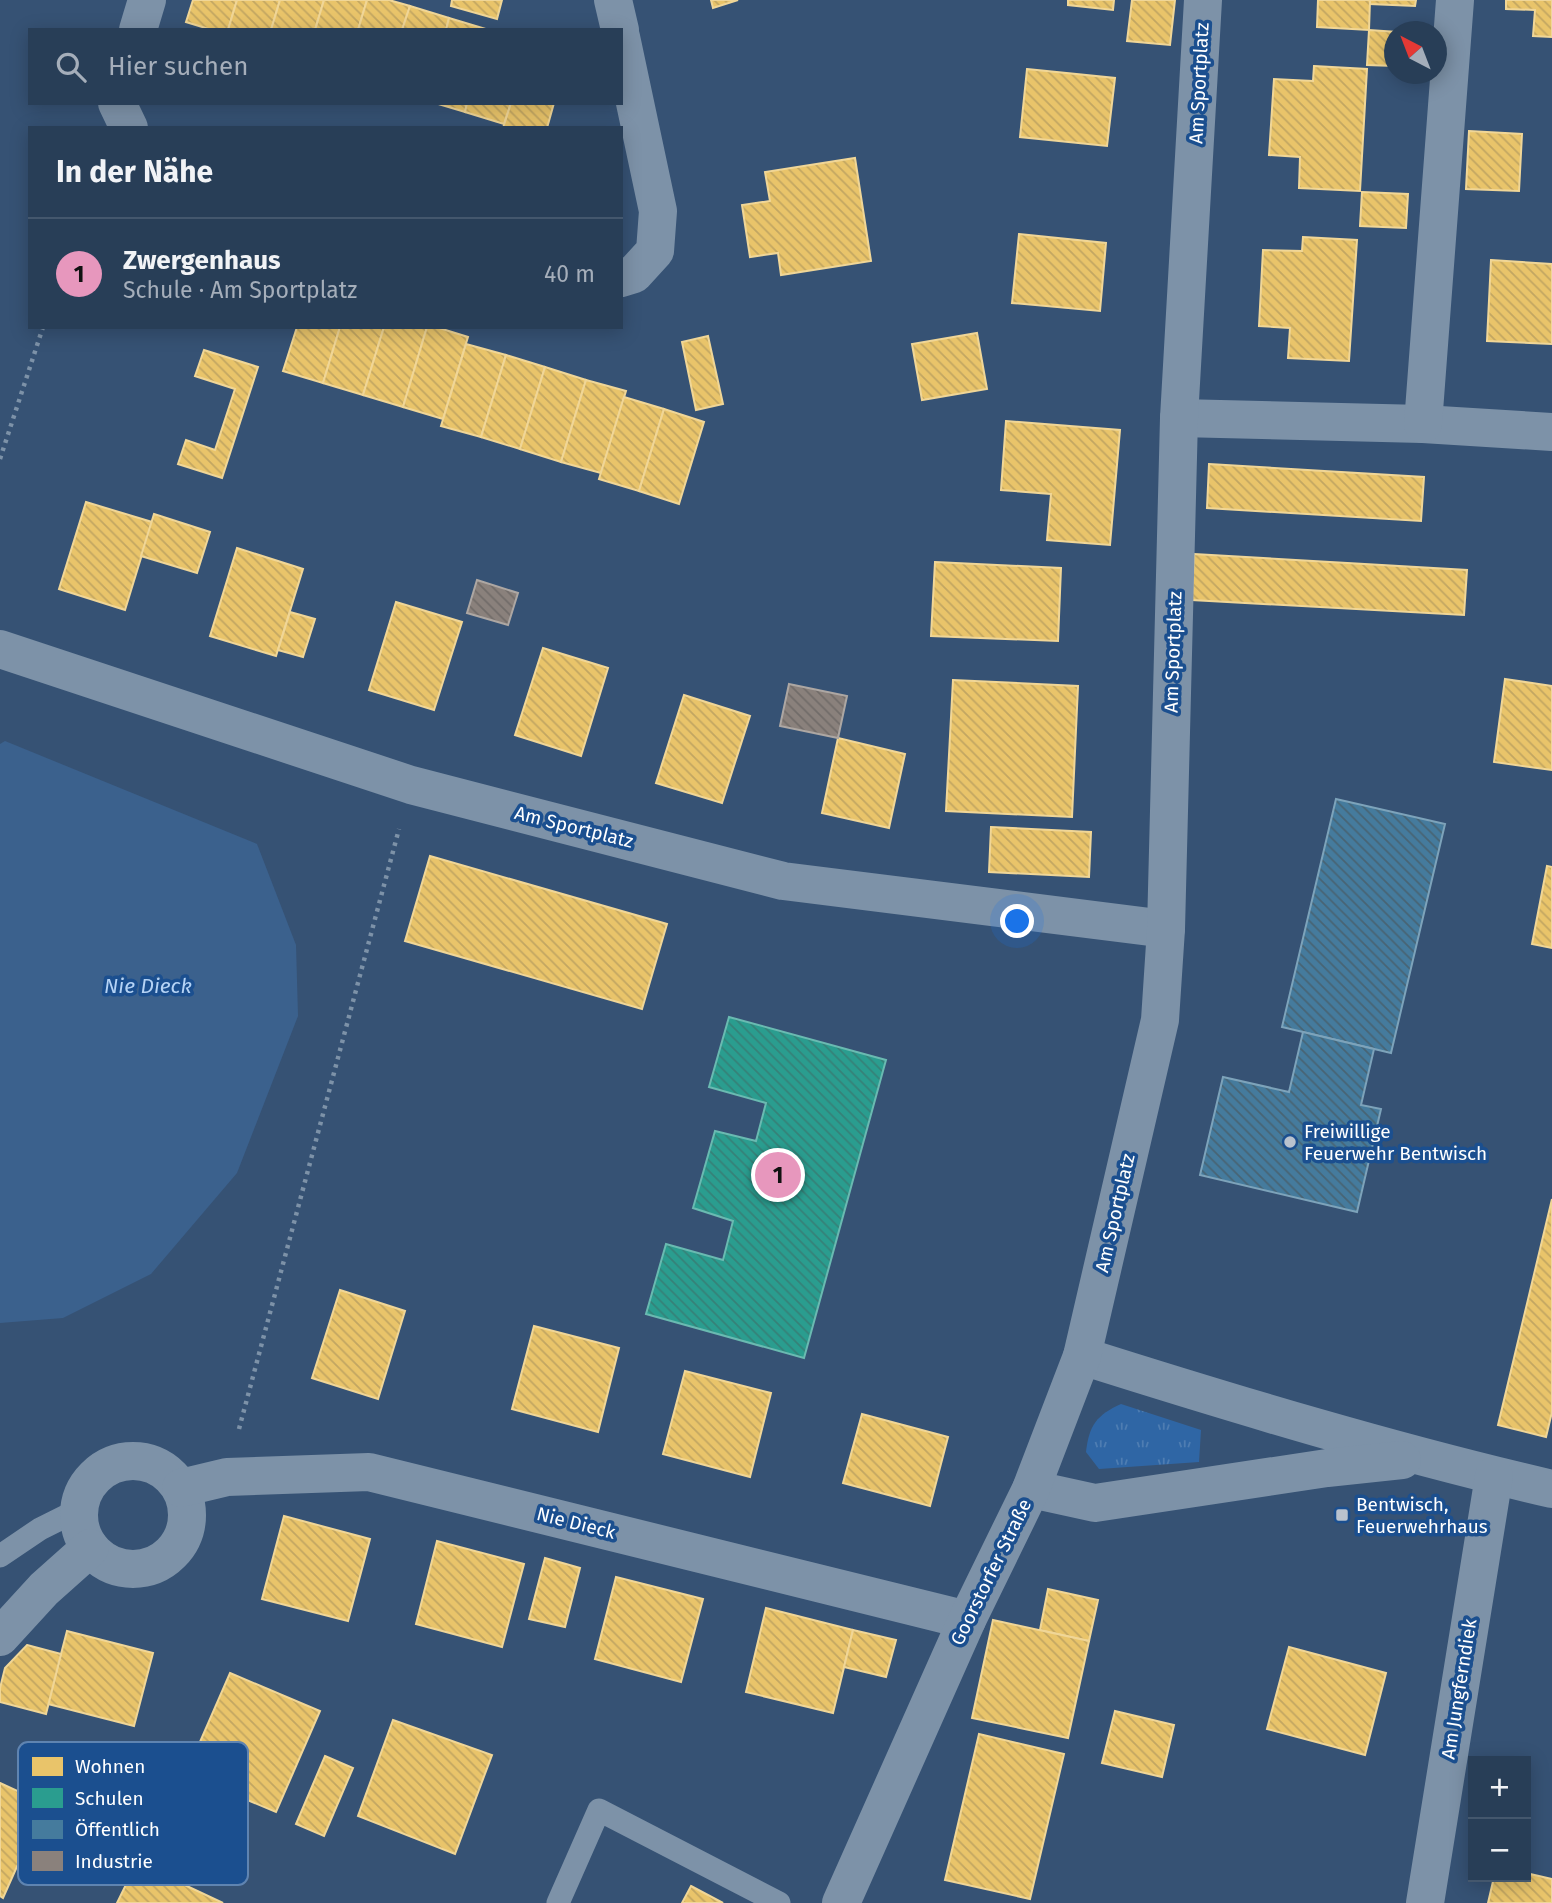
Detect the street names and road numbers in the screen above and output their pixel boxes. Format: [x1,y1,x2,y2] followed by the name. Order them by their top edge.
[1184,22,1214,144] street label: Am Sportplatz
[1159,591,1187,713] street label: Am Sportplatz
[512,801,636,853] street label: Am Sportplatz
[1090,1151,1140,1275] street label: Am Sportplatz
[946,1495,1036,1649] street label: Goorstorfer Straße
[534,1502,618,1544] street label: Nie Dieck
[1437,1617,1481,1761] street label: Am Jungferndiek

